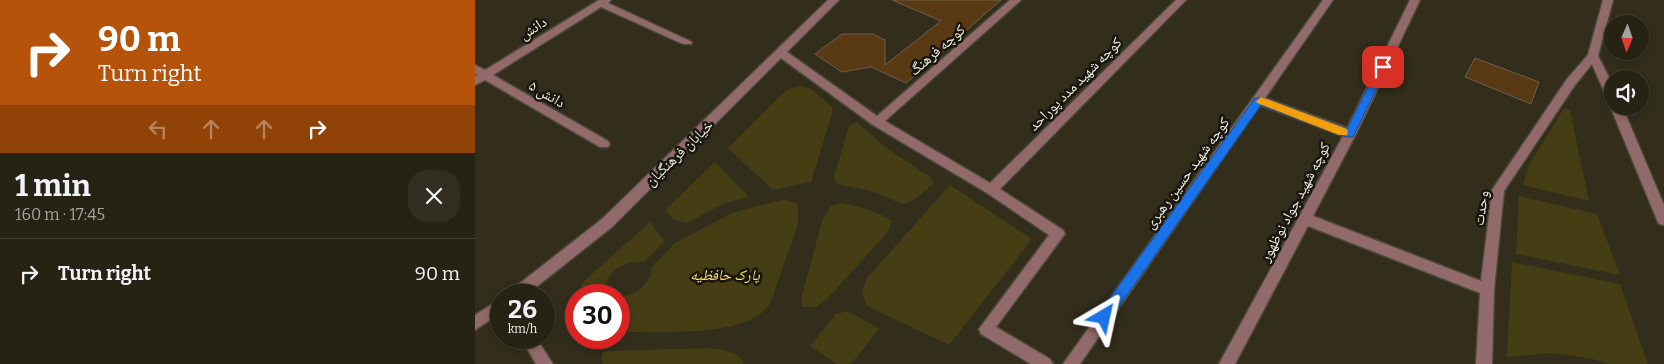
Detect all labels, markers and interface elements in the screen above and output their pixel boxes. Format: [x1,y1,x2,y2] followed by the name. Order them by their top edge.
[516,13,551,44] street label: دانش
[1604,15,1649,60] north arrow
[1604,15,1649,115] map controls
[98,18,181,60] text: 90 m
[15,20,80,85] icon: right
[905,21,969,79] street label: کوچه فرهنگ
[1024,33,1126,135] street label: کوچه شهید مدد پوراحد
[1362,46,1404,88] pin
[1369,53,1397,81] icon: arrive
[98,60,201,87] text: Turn right
[1604,70,1649,115] button: sound
[525,76,568,112] street label: دانش ۵
[1140,114,1234,233] street label: کوچه شهید حسین رهبری
[144,115,172,143] icon: left
[197,115,225,143] icon: ahead
[250,115,278,143] icon: ahead
[303,115,331,143] icon: right
[641,116,718,191] street label: خیابان فرهنگیان
[1255,139,1334,266] street label: کوچه شهید جواد نوظهور
[15,168,91,204] text: 1 min
[408,170,460,222] button: close
[1469,189,1493,227] street label: وحدت
[15,205,105,224] text: 160 m · 17:45
[15,260,43,288] icon: right
[58,262,151,285] text: Turn right
[415,262,460,285] text: 90 m
[690,266,761,284] park label: پارک حافظیه
[565,284,630,349] speed limit sign: 30
[1077,290,1129,342] position arrow
[508,295,537,325] text: 26
[508,322,537,336] text: km/h

